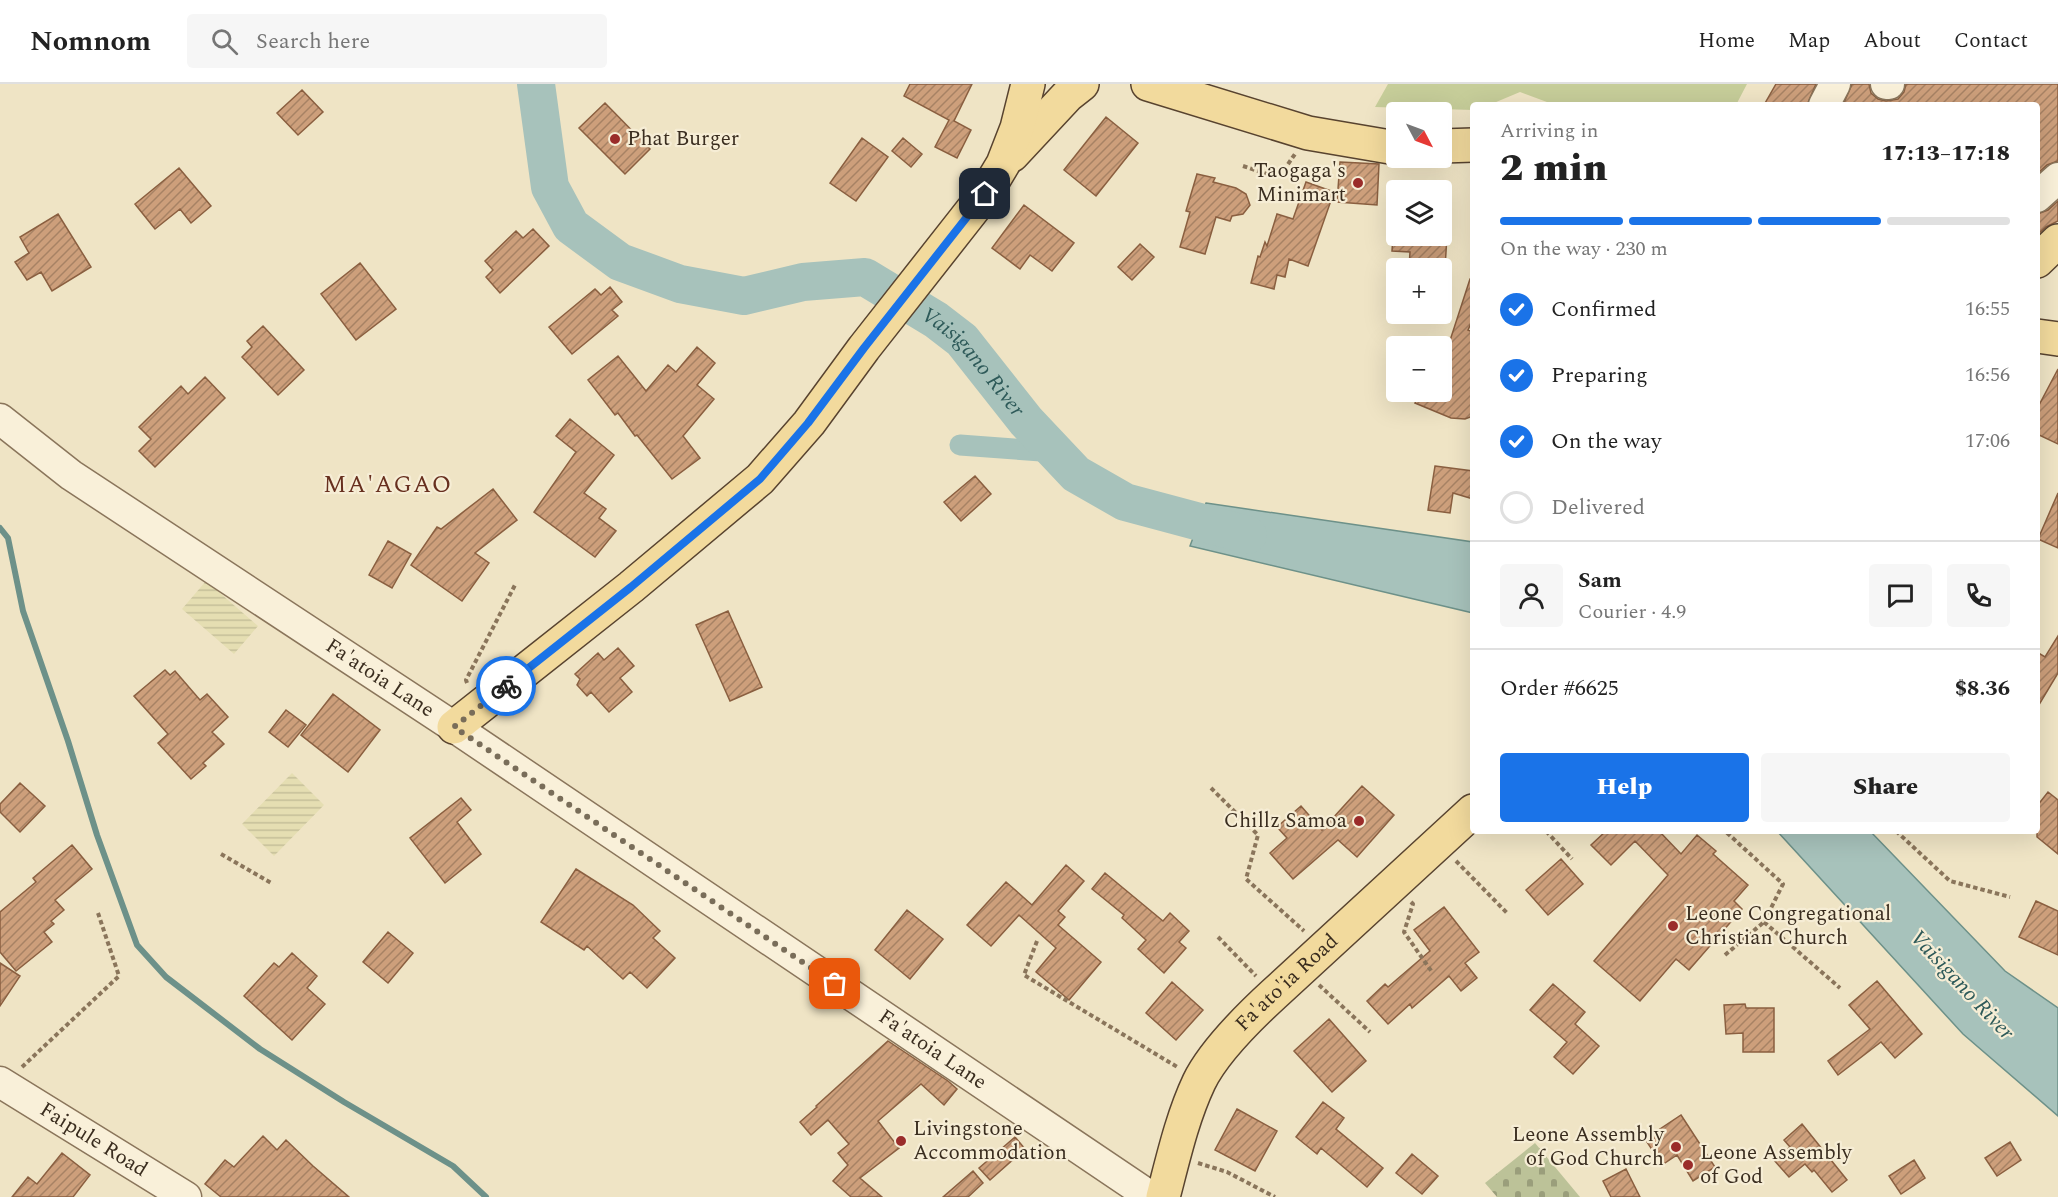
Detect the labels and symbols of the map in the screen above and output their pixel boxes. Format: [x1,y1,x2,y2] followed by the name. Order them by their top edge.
[1386,102,1452,168] north arrow
[627,123,739,155] place label: Phat Burger
[608,132,622,146] marker: Phat Burger
[1254,155,1346,211] place label: Taogaga's Minimart
[959,168,1010,219] pin
[1351,176,1365,190] marker: Taogaga's Minimart
[915,298,1033,424] water label: Vaisigano River
[323,467,453,503] district label: MA'AGAO
[319,630,441,726] street label: Fa'atoia Lane
[476,656,536,716] courier
[1224,805,1348,837] place label: Chillz Samoa
[1352,814,1366,828] marker: Chillz Samoa
[1685,898,1891,954] place label: Leone Congregational Christian Church
[1666,919,1680,933] marker: Leone Congregational Christian Church
[1902,922,2022,1048] water label: Vaisigano River
[1228,926,1346,1039] street label: Fa'ato'ia Road
[809,958,860,1009] pin
[872,1001,993,1098] street label: Fa'atoia Lane
[33,1094,154,1186] street label: Faipule Road
[913,1113,1067,1169] place label: Livingstone Accommodation
[1512,1119,1665,1175] place label: Leone Assembly of God Church
[894,1134,908,1148] marker: Livingstone Accommodation
[1700,1137,1853,1193] place label: Leone Assembly of God
[1669,1140,1683,1154] marker: Leone Assembly of God Church
[1681,1158,1695,1172] marker: Leone Assembly of God

